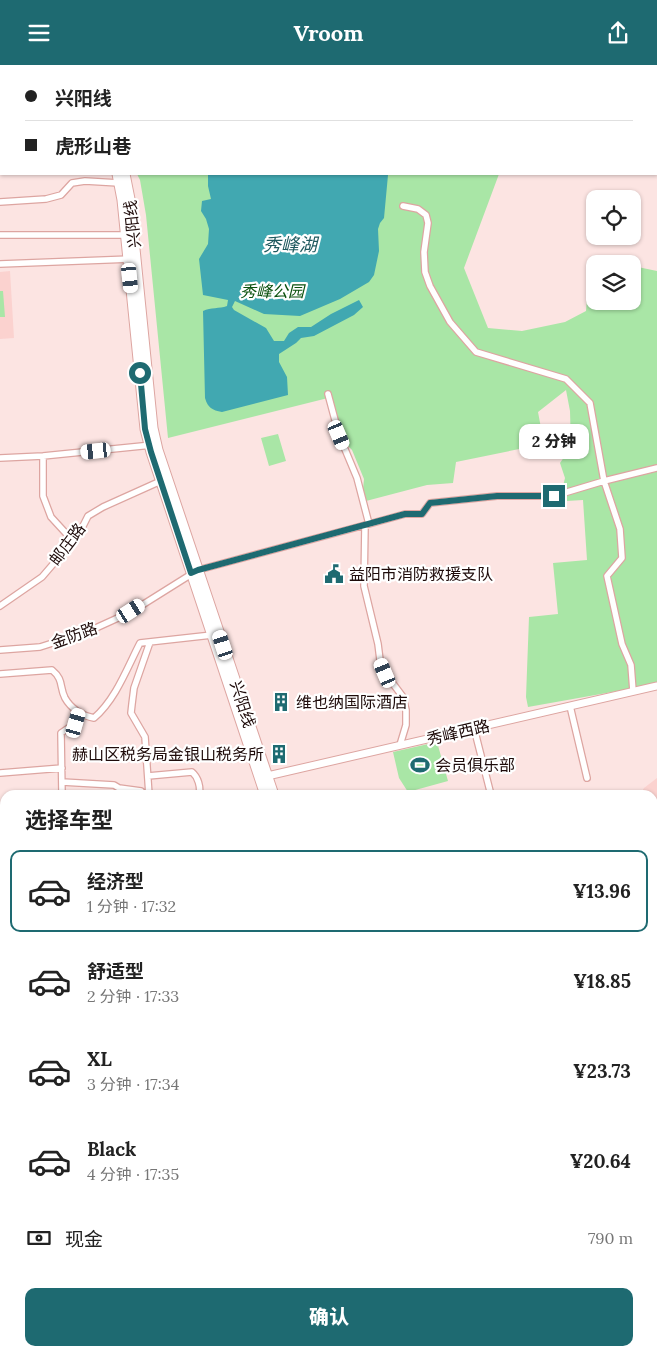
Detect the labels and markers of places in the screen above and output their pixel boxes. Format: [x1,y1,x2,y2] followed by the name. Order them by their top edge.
[323,563,345,585] public building icon: 益阳市消防救援支队
[349,564,493,584] place label: 益阳市消防救援支队
[270,691,292,713] building icon: 维也纳国际酒店
[296,692,408,712] place label: 维也纳国际酒店
[268,743,290,765] building icon: 赫山区税务局金银山税务所
[72,744,264,764] place label: 赫山区税务局金银山税务所
[409,754,431,776] sports icon: 会员俱乐部
[435,755,515,775] place label: 会员俱乐部

